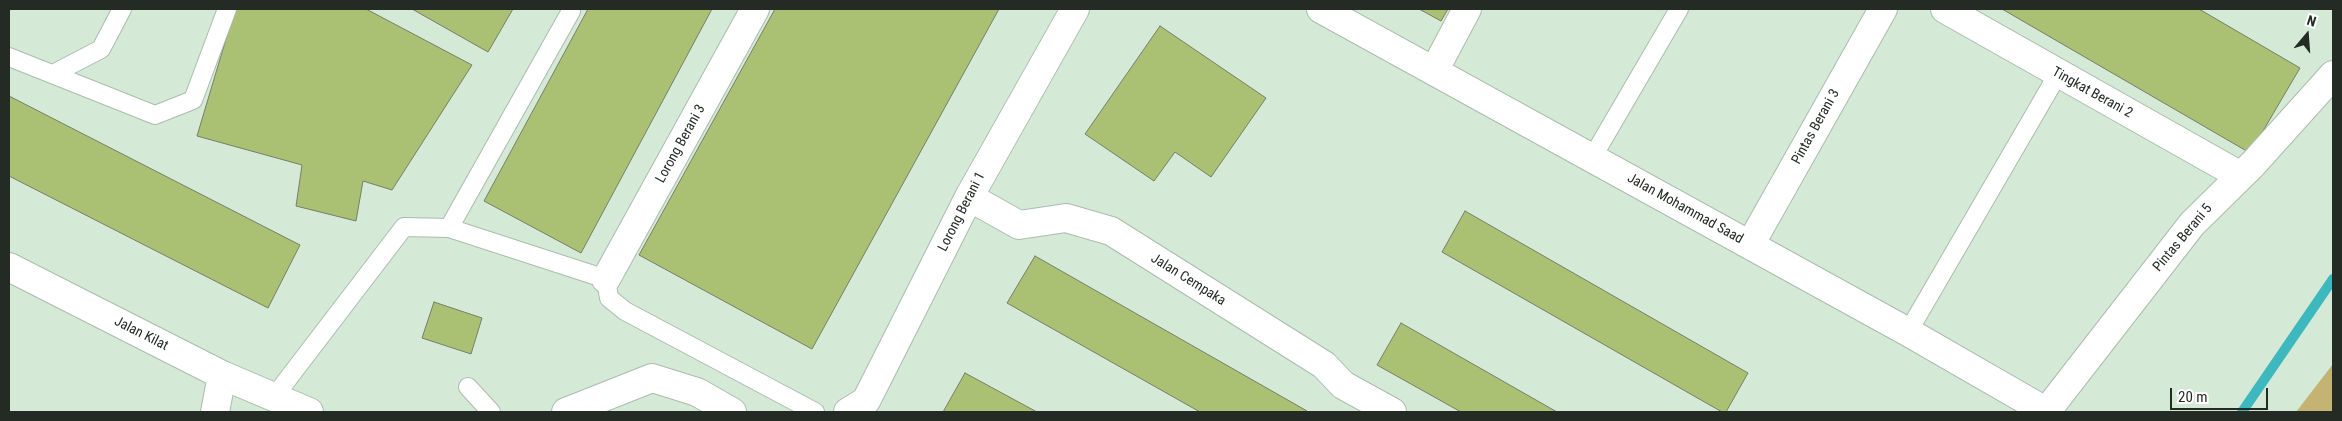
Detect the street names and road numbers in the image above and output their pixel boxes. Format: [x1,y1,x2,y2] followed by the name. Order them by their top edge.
[2049,64,2135,122] street label: Tingkat Berani 2
[1788,87,1844,167] street label: Pintas Berani 3
[653,102,709,186] street label: Lorong Berani 3
[935,170,989,254] street label: Lorong Berani 1
[1624,170,1746,248] street label: Jalan Mohammad Saad
[2150,201,2216,275] street label: Pintas Berani 5
[1147,250,1229,310] street label: Jalan Cempaka
[111,313,171,355] street label: Jalan Kilat

